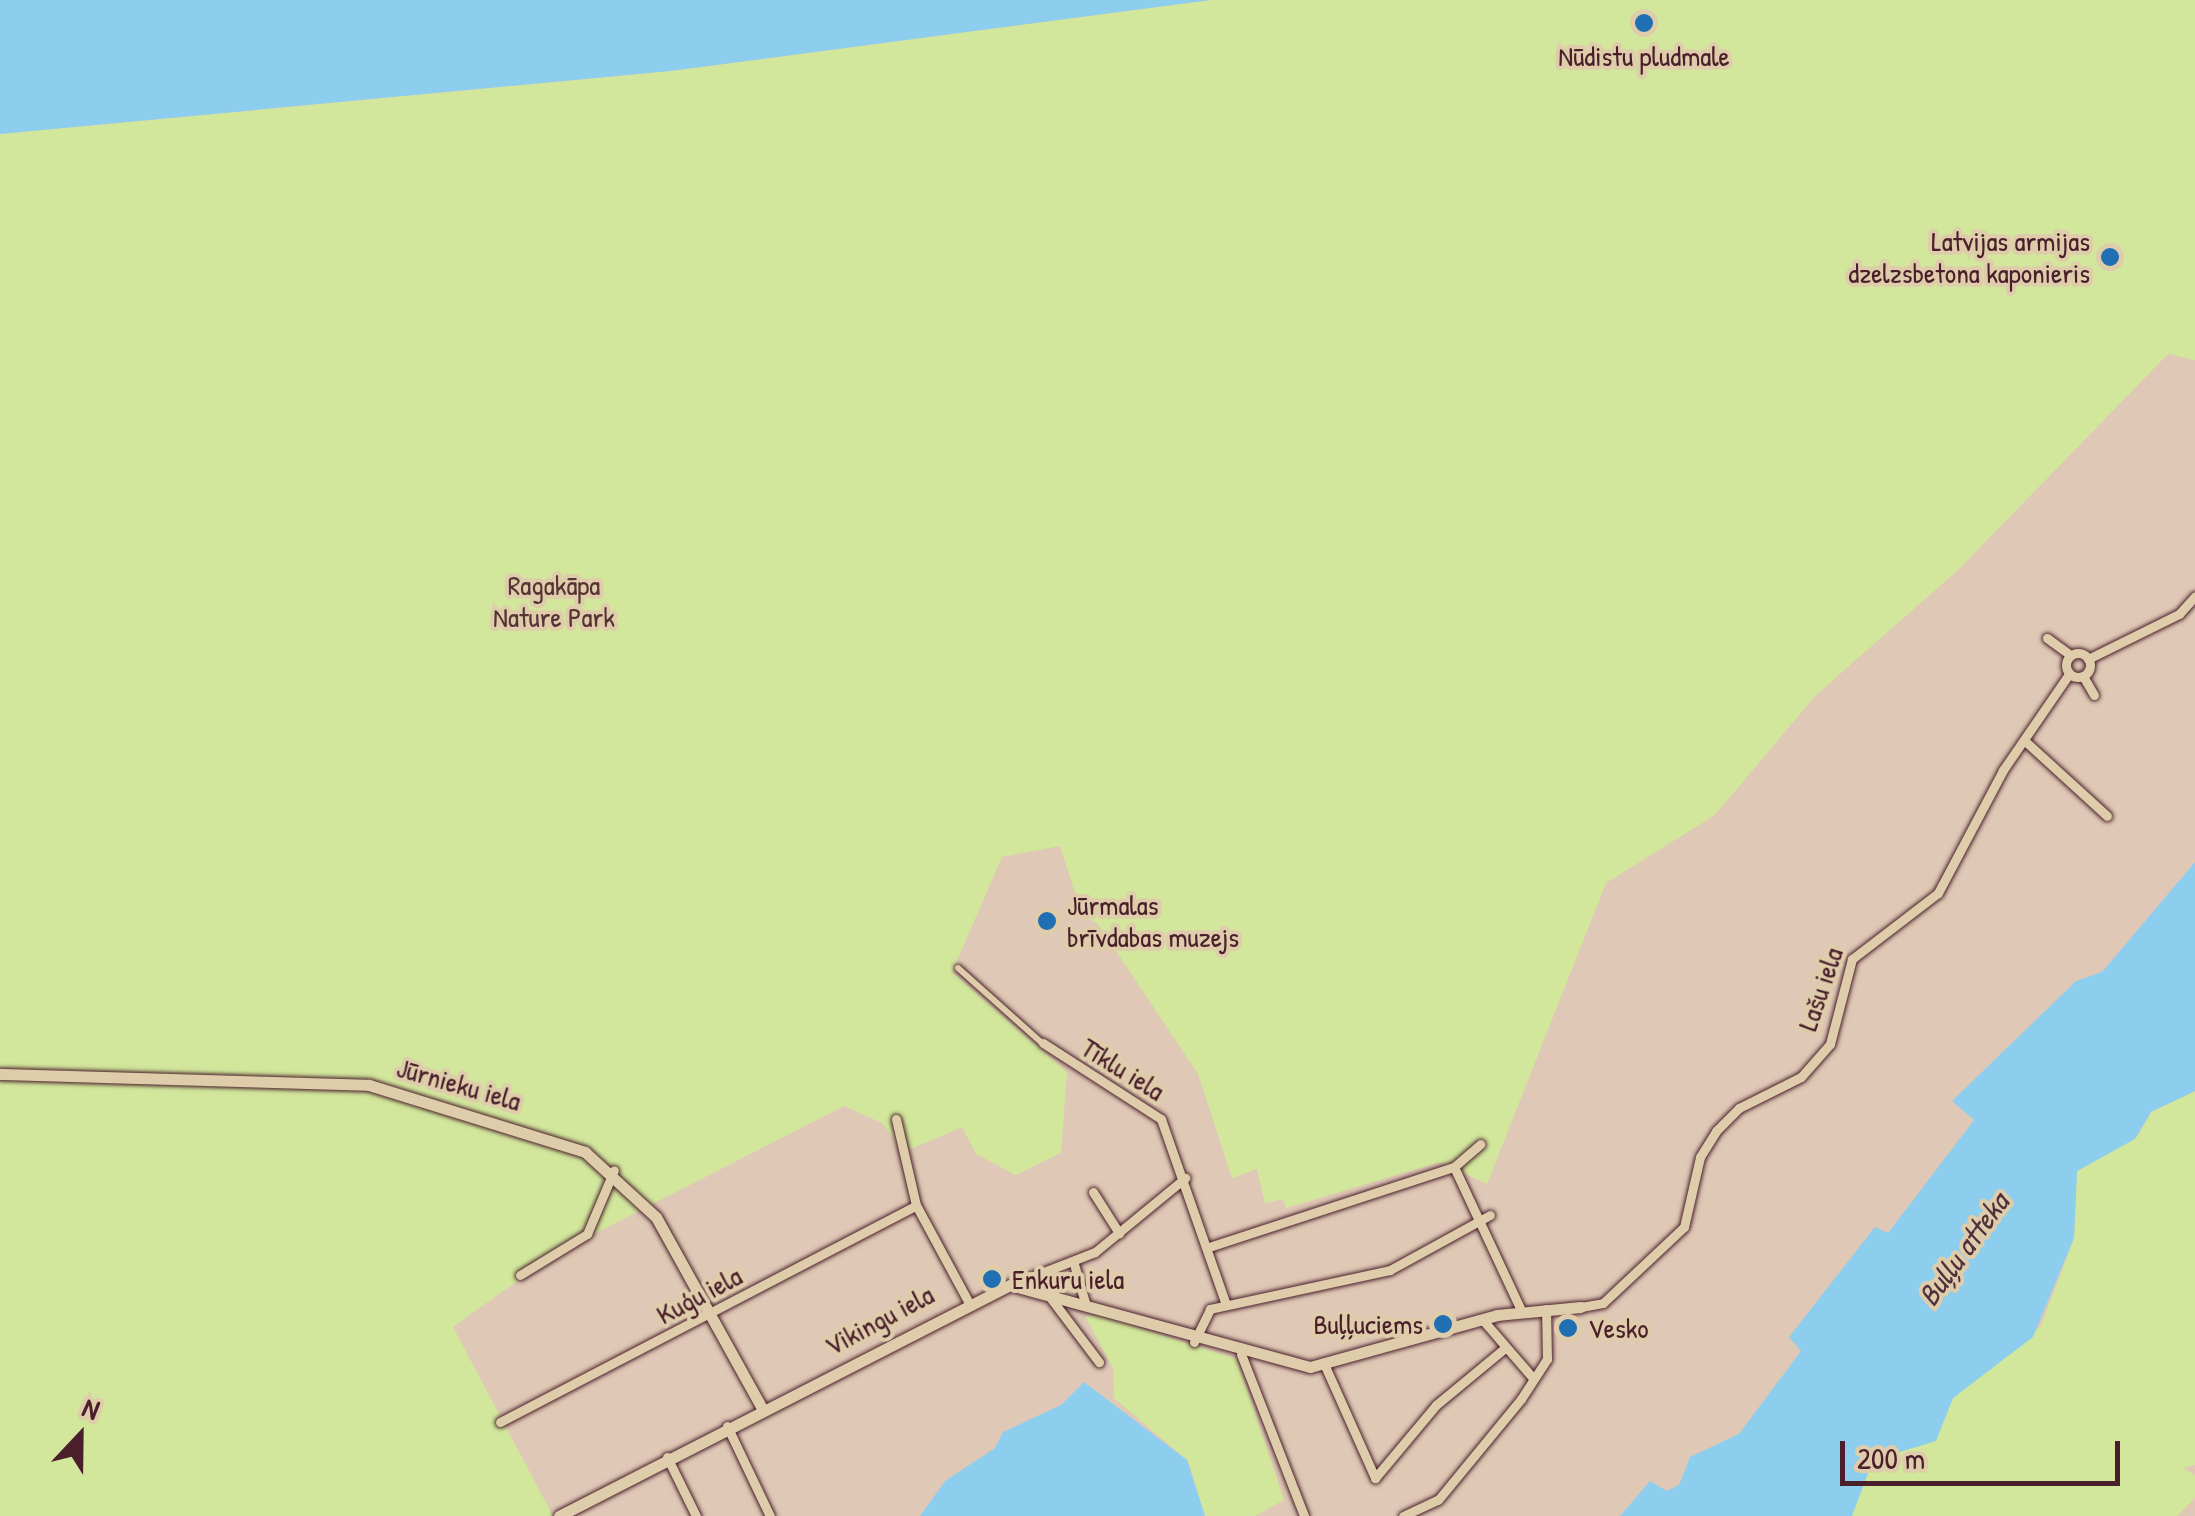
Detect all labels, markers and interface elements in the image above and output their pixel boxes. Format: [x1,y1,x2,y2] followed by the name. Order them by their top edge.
[1633,12,1655,34] marker: Nūdistu pludmale
[1558,39,1730,73] place label: Nūdistu pludmale
[1848,224,2090,290] place label: Latvijas armijas dzelzsbetona kaponieris
[2099,246,2121,268] marker: Latvijas armijas dzelzsbetona kaponieris
[493,568,615,634] park label: Ragakāpa Nature Park
[1067,888,1239,954] place label: Jūrmalas brīvdabas muzejs
[1036,910,1058,932] marker: Jūrmalas brīvdabas muzejs
[1790,943,1850,1035] street label: Lašu iela
[1075,1030,1171,1108] street label: Tīklu iela
[393,1050,525,1118] street label: Jūrnieku iela
[1910,1186,2016,1312] water label: Buļļu atteka
[651,1259,747,1331] street label: Kuģu iela
[1012,1262,1124,1296] place label: Enkuru iela
[981,1268,1003,1290] marker: Enkuru iela
[819,1277,939,1363] street label: Vikingu iela
[1313,1307,1423,1341] place label: Buļļuciems
[1588,1311,1649,1345] place label: Vesko
[1432,1313,1454,1335] marker: Buļļuciems
[1557,1317,1579,1339] marker: Vesko
[30,1386,130,1486] north arrow
[77,1388,105,1429] text: N
[1845,1421,2125,1483] scale bar
[1857,1438,1925,1478] text: 200 m

